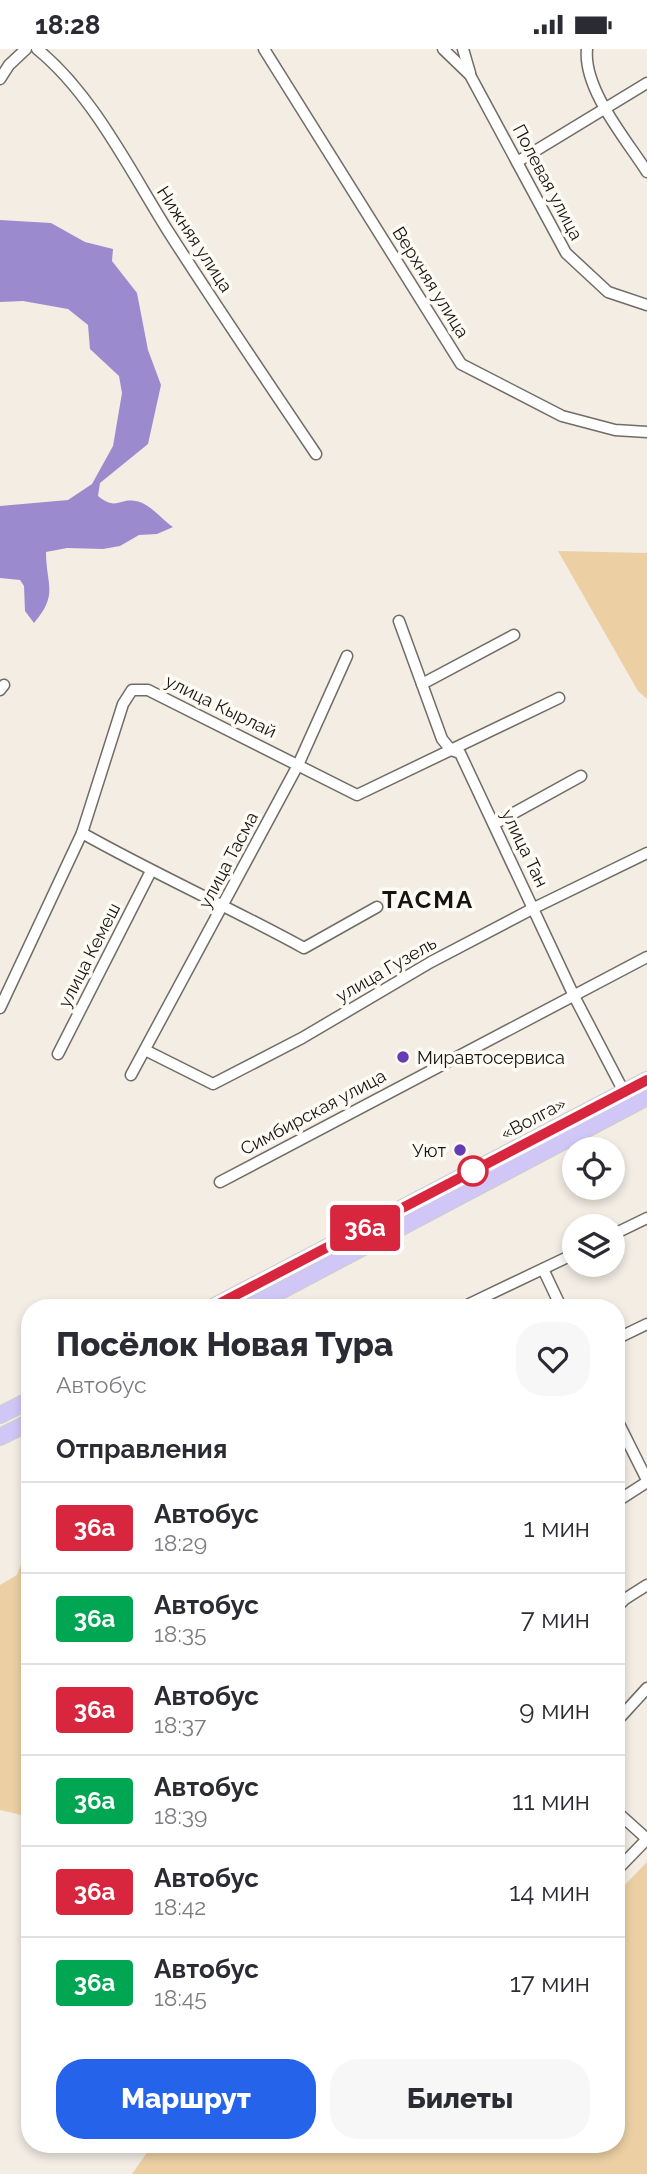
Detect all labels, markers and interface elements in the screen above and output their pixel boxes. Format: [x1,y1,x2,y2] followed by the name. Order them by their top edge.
[35,10,100,40] text: 18:28
[509,120,587,244] street label: Полевая улица
[153,182,237,296] street label: Нижняя улица
[388,223,474,341] street label: Верхняя улица
[162,670,280,742] street label: улица Кырлай
[497,805,553,891] street label: улица Тан
[194,808,262,912] street label: улица Тасма
[382,885,474,914] district label: ТАСМА
[54,899,124,1011] street label: улица Кемеш
[332,932,440,1006] street label: улица Гузель
[417,1047,565,1068] place label: Миравтосервиса
[395,1049,411,1065] marker: Миравтосервиса
[237,1065,389,1159] street label: Симбирская улица
[497,1092,569,1144] street label: «Волга»
[562,1137,625,1277] map controls
[562,1137,625,1200] button: locate
[412,1140,446,1161] place label: Уют
[452,1142,468,1158] marker: Уют
[458,1156,488,1186] unlabelled marker
[325,1205,405,1251] line badge: 36a
[344,1213,386,1242] text: 36a
[562,1214,625,1277] button: layers
[516,1322,590,1396] button: heart
[56,1325,393,1364] text: Посёлок Новая Тура
[56,1371,147,1398] text: Автобус
[56,1434,227,1464] text: Отправления
[154,1499,259,1529] text: Автобус
[74,1513,115,1542] text: 36a
[523,1513,590,1543] text: 1 мин
[154,1529,207,1556] text: 18:29
[154,1590,259,1620] text: Автобус
[74,1604,115,1633] text: 36а
[521,1604,590,1634] text: 7 мин
[154,1620,207,1647] text: 18:35
[154,1681,259,1711] text: Автобус
[74,1695,115,1724] text: 36a
[519,1695,590,1725] text: 9 мин
[154,1711,206,1738] text: 18:37
[154,1772,259,1802] text: Автобус
[74,1786,115,1815] text: 36а
[512,1786,590,1816] text: 11 мин
[154,1802,208,1829] text: 18:39
[154,1863,259,1893] text: Автобус
[74,1877,115,1906] text: 36a
[509,1877,590,1907] text: 14 мин
[154,1893,206,1920] text: 18:42
[154,1954,259,1984] text: Автобус
[74,1968,115,1997] text: 36а
[510,1968,590,1998] text: 17 мин
[154,1984,207,2011] text: 18:45
[56,2059,316,2139] button: Маршрут
[330,2059,590,2139] button: Билеты

